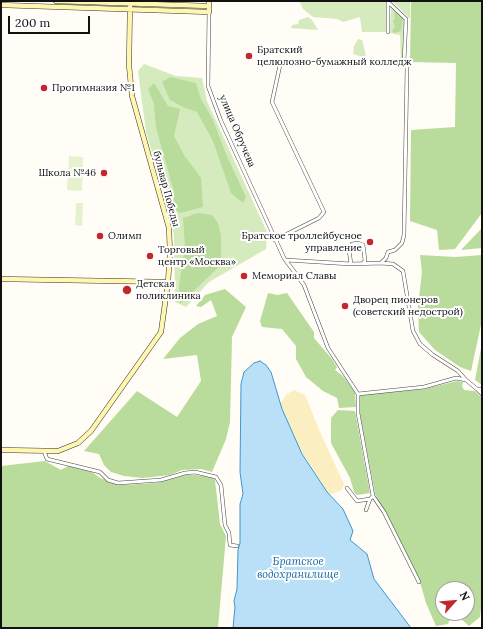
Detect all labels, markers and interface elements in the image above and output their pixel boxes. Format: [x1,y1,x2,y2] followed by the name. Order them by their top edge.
[10,8,92,34] scale bar
[15,15,50,30] text: 200 m
[257,44,411,68] place label: Братский целюлозно-бумажный колледж
[244,51,254,61] marker: Братский целюлозно-бумажный колледж
[52,82,135,94] place label: Прогимназия №1
[39,83,49,93] marker: Прогимназия №1
[216,93,258,169] street label: улица Обручева
[150,150,182,228] street label: бульвар Победы
[38,167,96,179] place label: Школа №46
[99,168,109,178] marker: Школа №46
[108,230,142,242] place label: Олимп
[242,230,362,254] place label: Братское троллейбусное управление
[95,231,105,241] marker: Олимп
[365,237,375,247] marker: Братское троллейбусное управление
[158,244,236,268] place label: Торговый центр «Москва»
[145,251,155,261] marker: Торговый центр «Москва»
[252,270,336,282] place label: Мемориал Славы
[239,271,249,281] marker: Мемориал Славы
[136,278,201,302] place label: Детская поликлиника
[121,284,133,296] marker: Детская поликлиника
[353,294,463,318] place label: Дворец пионеров (советский недострой)
[340,301,350,311] marker: Дворец пионеров (советский недострой)
[257,555,339,581] water label: Братское водохранилище
[435,581,475,621] north arrow
[457,589,473,603] text: N

